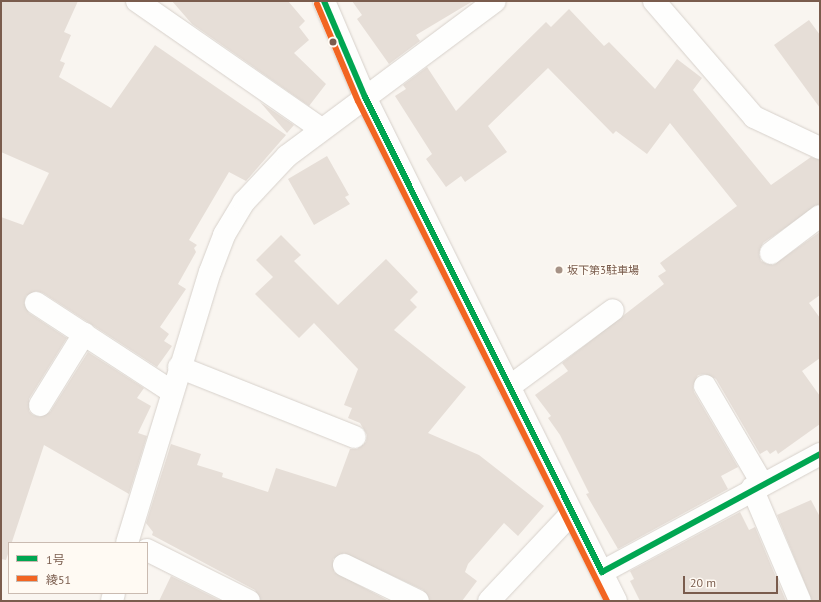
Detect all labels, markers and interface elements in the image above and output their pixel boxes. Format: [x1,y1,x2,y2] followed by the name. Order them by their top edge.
[328,37,338,47] unlabelled marker
[567,263,639,277] place label: 坂下第3駐車場
[554,265,564,275] marker: 坂下第3駐車場
[8,542,148,594] legend
[46,552,65,567] text: 1号
[685,568,780,594] scale bar
[46,572,71,587] text: 綾51
[690,575,716,590] text: 20 m

